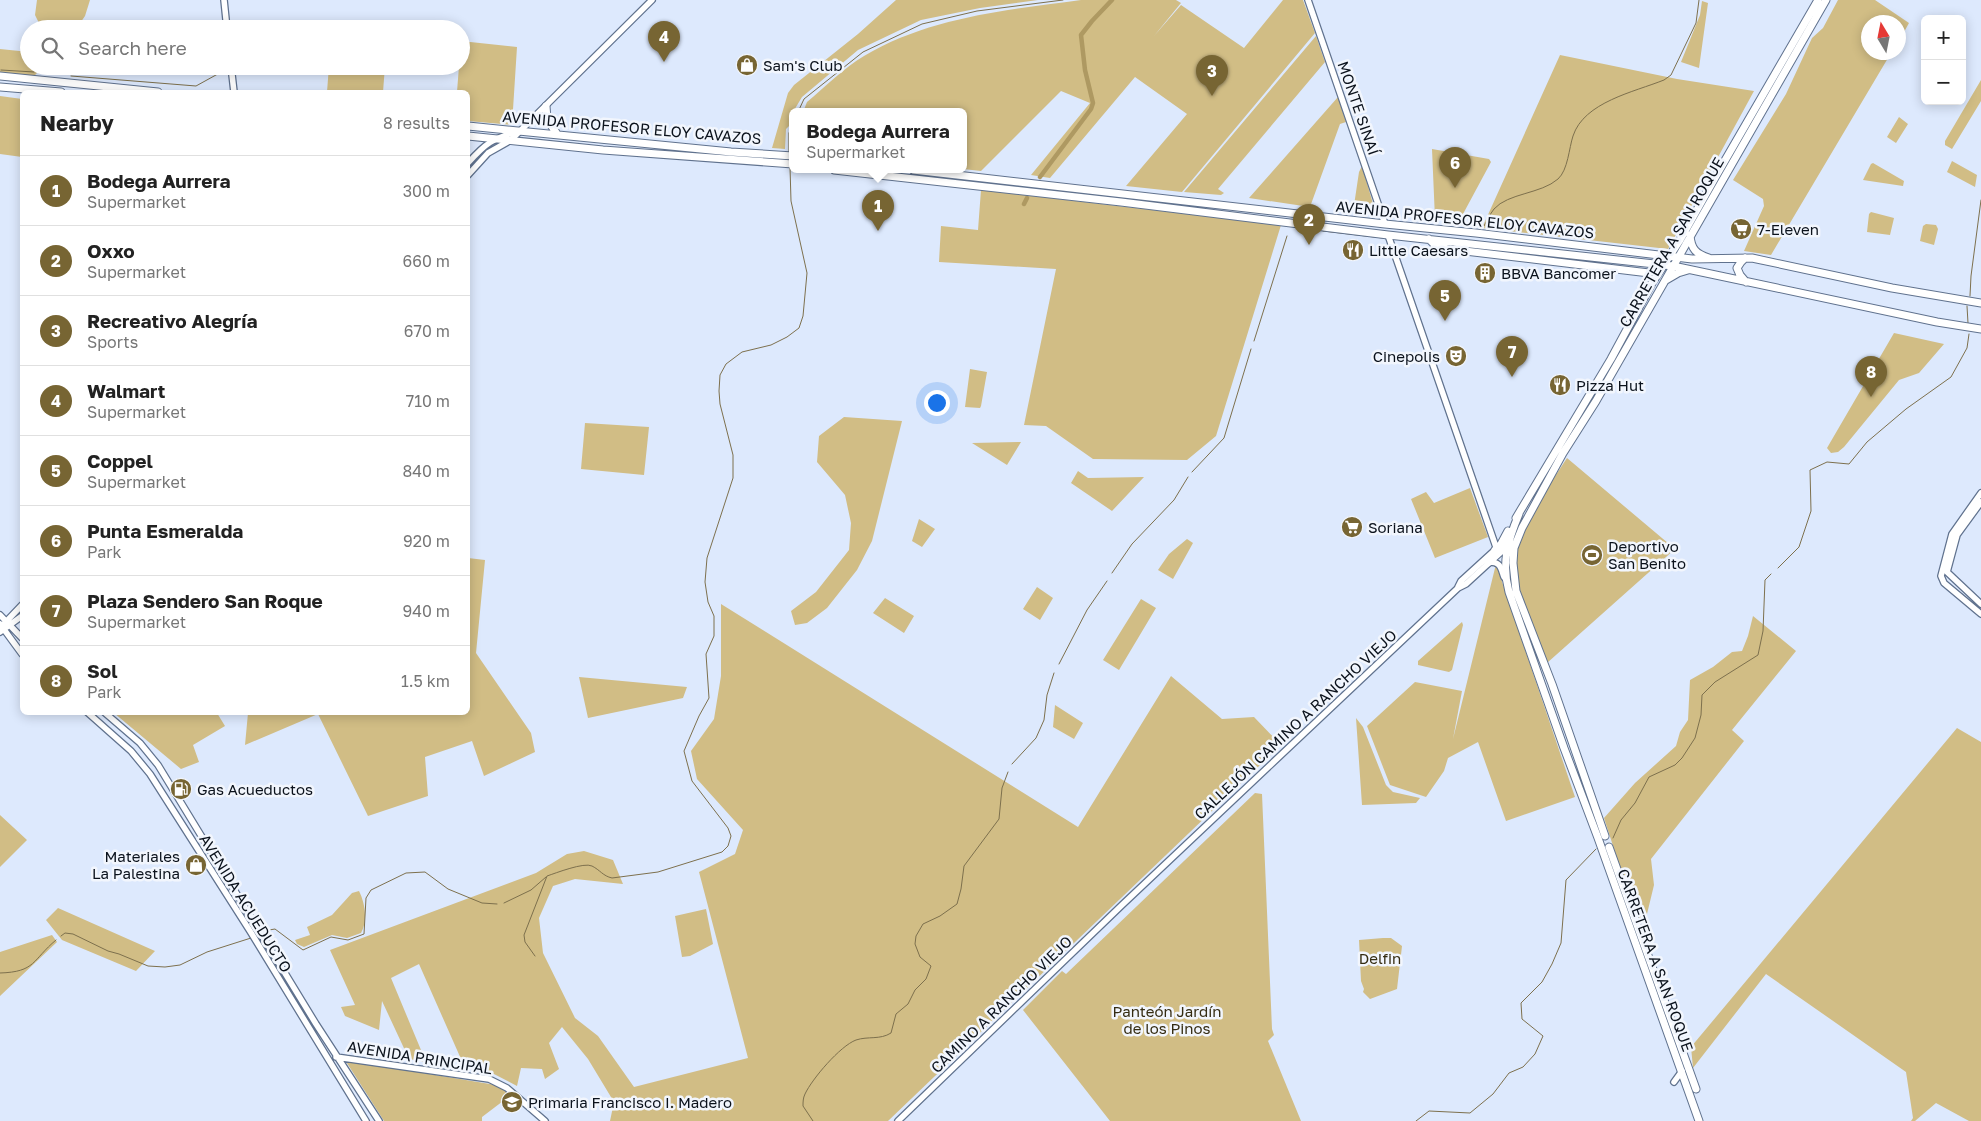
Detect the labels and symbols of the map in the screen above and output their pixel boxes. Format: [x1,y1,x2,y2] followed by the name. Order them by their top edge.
[1861,15,1906,60] north arrow
[648,21,680,62] pin: 4
[735,53,759,77] shop icon: Sam's Club
[1196,55,1228,96] pin: 3
[763,56,843,74] place label: Sam's Club
[1335,59,1384,159] street label: MONTE SINAÍ
[502,107,762,147] street label: AVENIDA PROFESOR ELOY CAVAZOS
[1439,147,1471,188] pin: 6
[1615,154,1727,330] street label: CARRETERA A SAN ROQUE
[862,190,894,231] pin: 1
[1335,196,1595,242] street label: AVENIDA PROFESOR ELOY CAVAZOS
[1293,204,1325,245] pin: 2
[1729,217,1753,241] supermarket icon: 7-Eleven
[1757,220,1819,238] place label: 7-Eleven
[1341,238,1365,262] restaurant icon: Little Caesars
[1369,241,1468,259] place label: Little Caesars
[1473,261,1497,285] building icon: BBVA Bancomer
[1501,264,1616,282] place label: BBVA Bancomer
[1429,280,1461,321] pin: 5
[1496,336,1528,377] pin: 7
[1444,344,1468,368] theatre icon: Cinepolis
[1373,347,1440,365] place label: Cinepolis
[1855,356,1887,397] pin: 8
[1548,373,1572,397] restaurant icon: Pizza Hut
[1576,376,1644,394] place label: Pizza Hut
[924,390,950,416] your location
[1340,515,1364,539] supermarket icon: Soriana
[1368,518,1423,536] place label: Soriana
[1608,537,1686,572] place label: Deportivo San Benito
[1580,543,1604,567] sports icon: Deportivo San Benito
[1190,625,1400,823] street label: CALLEJÓN CAMINO A RANCHO VIEJO
[169,777,193,801] fuel station icon: Gas Acueductos
[197,780,313,798] place label: Gas Acueductos
[196,831,296,975] street label: AVENIDA ACUEDUCTO
[92,847,180,882] place label: Materiales La Palestina
[184,853,208,877] shop icon: Materiales La Palestina
[1615,866,1697,1054] street label: CARRETERA A SAN ROQUE
[927,932,1075,1076] street label: CAMINO A RANCHO VIEJO
[1359,949,1401,967] park label: Delfin
[1113,1002,1221,1037] park label: Panteón Jardín de los Pinos
[346,1037,494,1077] street label: AVENIDA PRINCIPAL
[500,1090,524,1114] school or university icon: Primaria Francisco I. Madero
[528,1093,732,1111] place label: Primaria Francisco I. Madero

